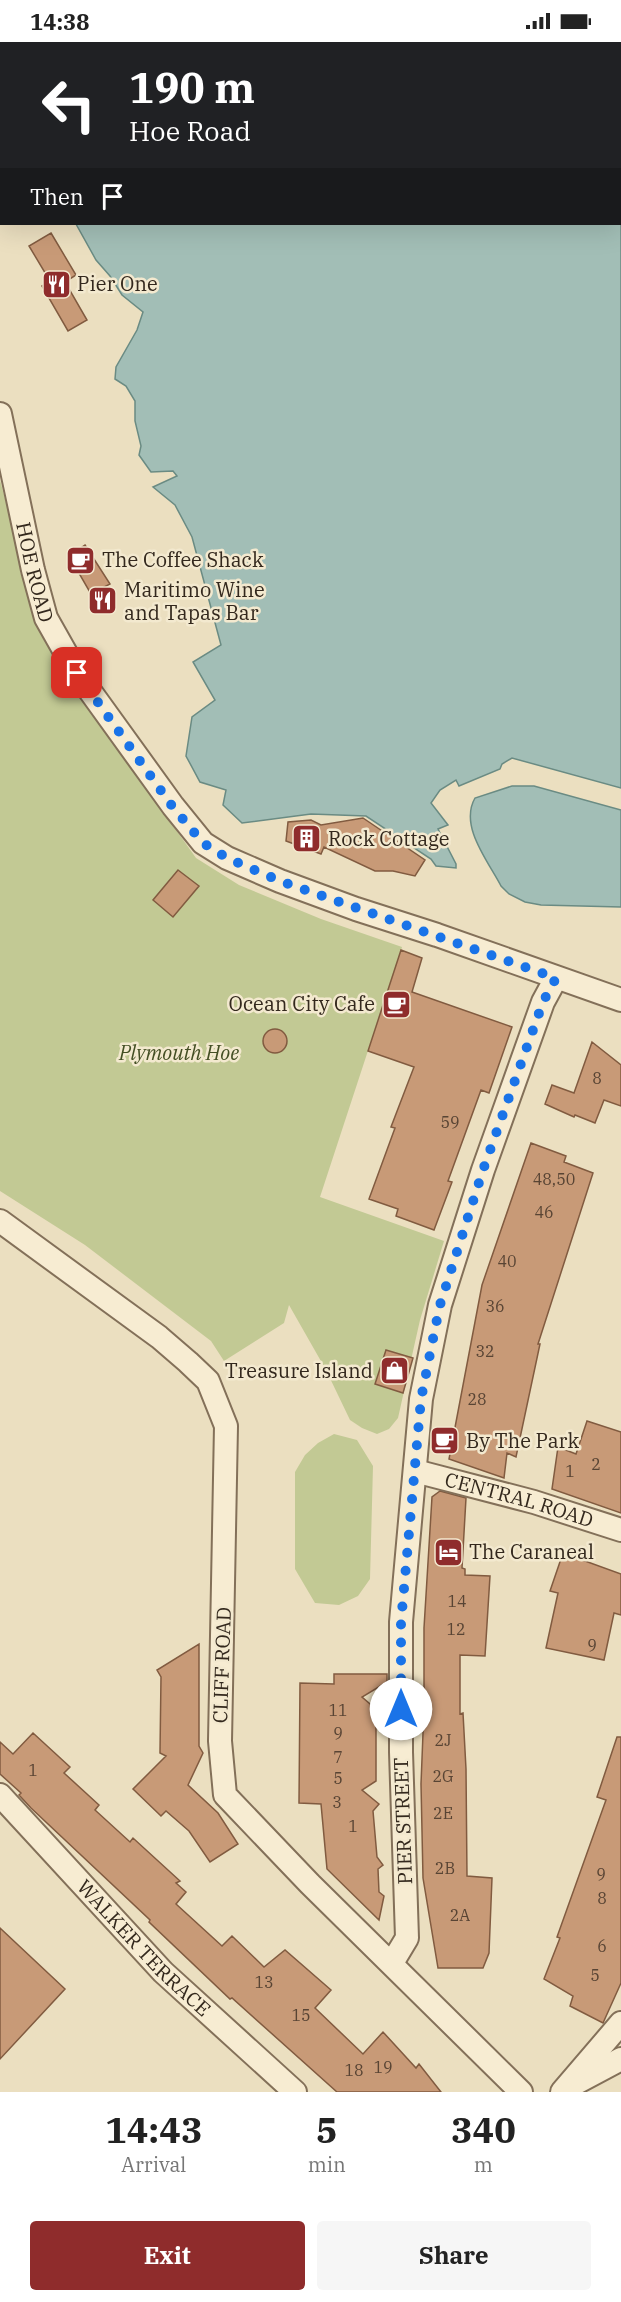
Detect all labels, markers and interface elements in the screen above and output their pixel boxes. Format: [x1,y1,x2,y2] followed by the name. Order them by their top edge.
[30,7,89,36] text: 14:38
[129,60,255,115] text: 190 m
[30,66,108,144] icon: left
[129,113,251,148] text: Hoe Road
[96,180,129,213] icon: arrive
[30,182,84,211] text: Then
[40,268,72,300] restaurant icon: Pier One
[77,270,158,297] place label: Pier One
[10,519,61,625] street label: HOE ROAD
[65,544,97,576] cafe icon: The Coffee Shack
[102,546,264,573] place label: The Coffee Shack
[124,576,265,626] place label: Maritimo Wine and Tapas Bar
[87,585,119,617] restaurant icon: Maritimo Wine and Tapas Bar
[51,647,102,698] pin
[60,656,93,689] icon: arrive
[291,823,323,855] building icon: Rock Cottage
[328,825,450,852] place label: Rock Cottage
[380,988,412,1020] cafe icon: Ocean City Cafe
[229,990,375,1017] place label: Ocean City Cafe
[118,1039,239,1066] park label: Plymouth Hoe
[592,1068,602,1088] house number: 8
[440,1112,460,1132] house number: 59
[533,1169,575,1189] house number: 48,50
[534,1202,554,1222] house number: 46
[497,1251,517,1271] house number: 40
[485,1296,505,1316] house number: 36
[475,1341,495,1361] house number: 32
[378,1355,410,1387] shop icon: Treasure Island
[225,1357,373,1384] place label: Treasure Island
[467,1389,487,1409] house number: 28
[429,1425,461,1457] cafe icon: By The Park
[466,1427,579,1454] place label: By The Park
[591,1454,601,1474] house number: 2
[565,1461,575,1481] house number: 1
[442,1465,597,1533] street label: CENTRAL ROAD
[432,1536,464,1568] hotel icon: The Caraneal
[469,1538,594,1565] place label: The Caraneal
[447,1591,467,1611] house number: 14
[206,1606,237,1724] street label: CLIFF ROAD
[446,1619,466,1639] house number: 12
[587,1635,597,1655] house number: 9
[369,1677,433,1741] position arrow
[328,1700,348,1720] house number: 11
[333,1723,343,1743] house number: 9
[435,1730,451,1750] house number: 2J
[333,1747,343,1767] house number: 7
[387,1757,418,1885] street label: PIER STREET
[28,1760,38,1780] house number: 1
[432,1766,454,1786] house number: 2G
[333,1768,343,1788] house number: 5
[332,1792,342,1812] house number: 3
[433,1803,453,1823] house number: 2E
[348,1816,358,1836] house number: 1
[435,1858,455,1878] house number: 2B
[596,1864,606,1884] house number: 9
[71,1873,217,2022] street label: WALKER TERRACE
[597,1888,607,1908] house number: 8
[450,1905,470,1925] house number: 2A
[597,1936,607,1956] house number: 6
[590,1965,600,1985] house number: 5
[254,1972,274,1992] house number: 13
[291,2005,311,2025] house number: 15
[373,2057,393,2077] house number: 19
[344,2060,364,2080] house number: 18
[105,2106,202,2153] text: 14:43
[316,2106,338,2153] text: 5
[451,2106,516,2153] text: 340
[121,2151,186,2178] text: Arrival
[308,2151,346,2178] text: min
[474,2151,493,2178] text: m
[30,2221,305,2290] button: Exit
[317,2221,591,2290] button: Share

